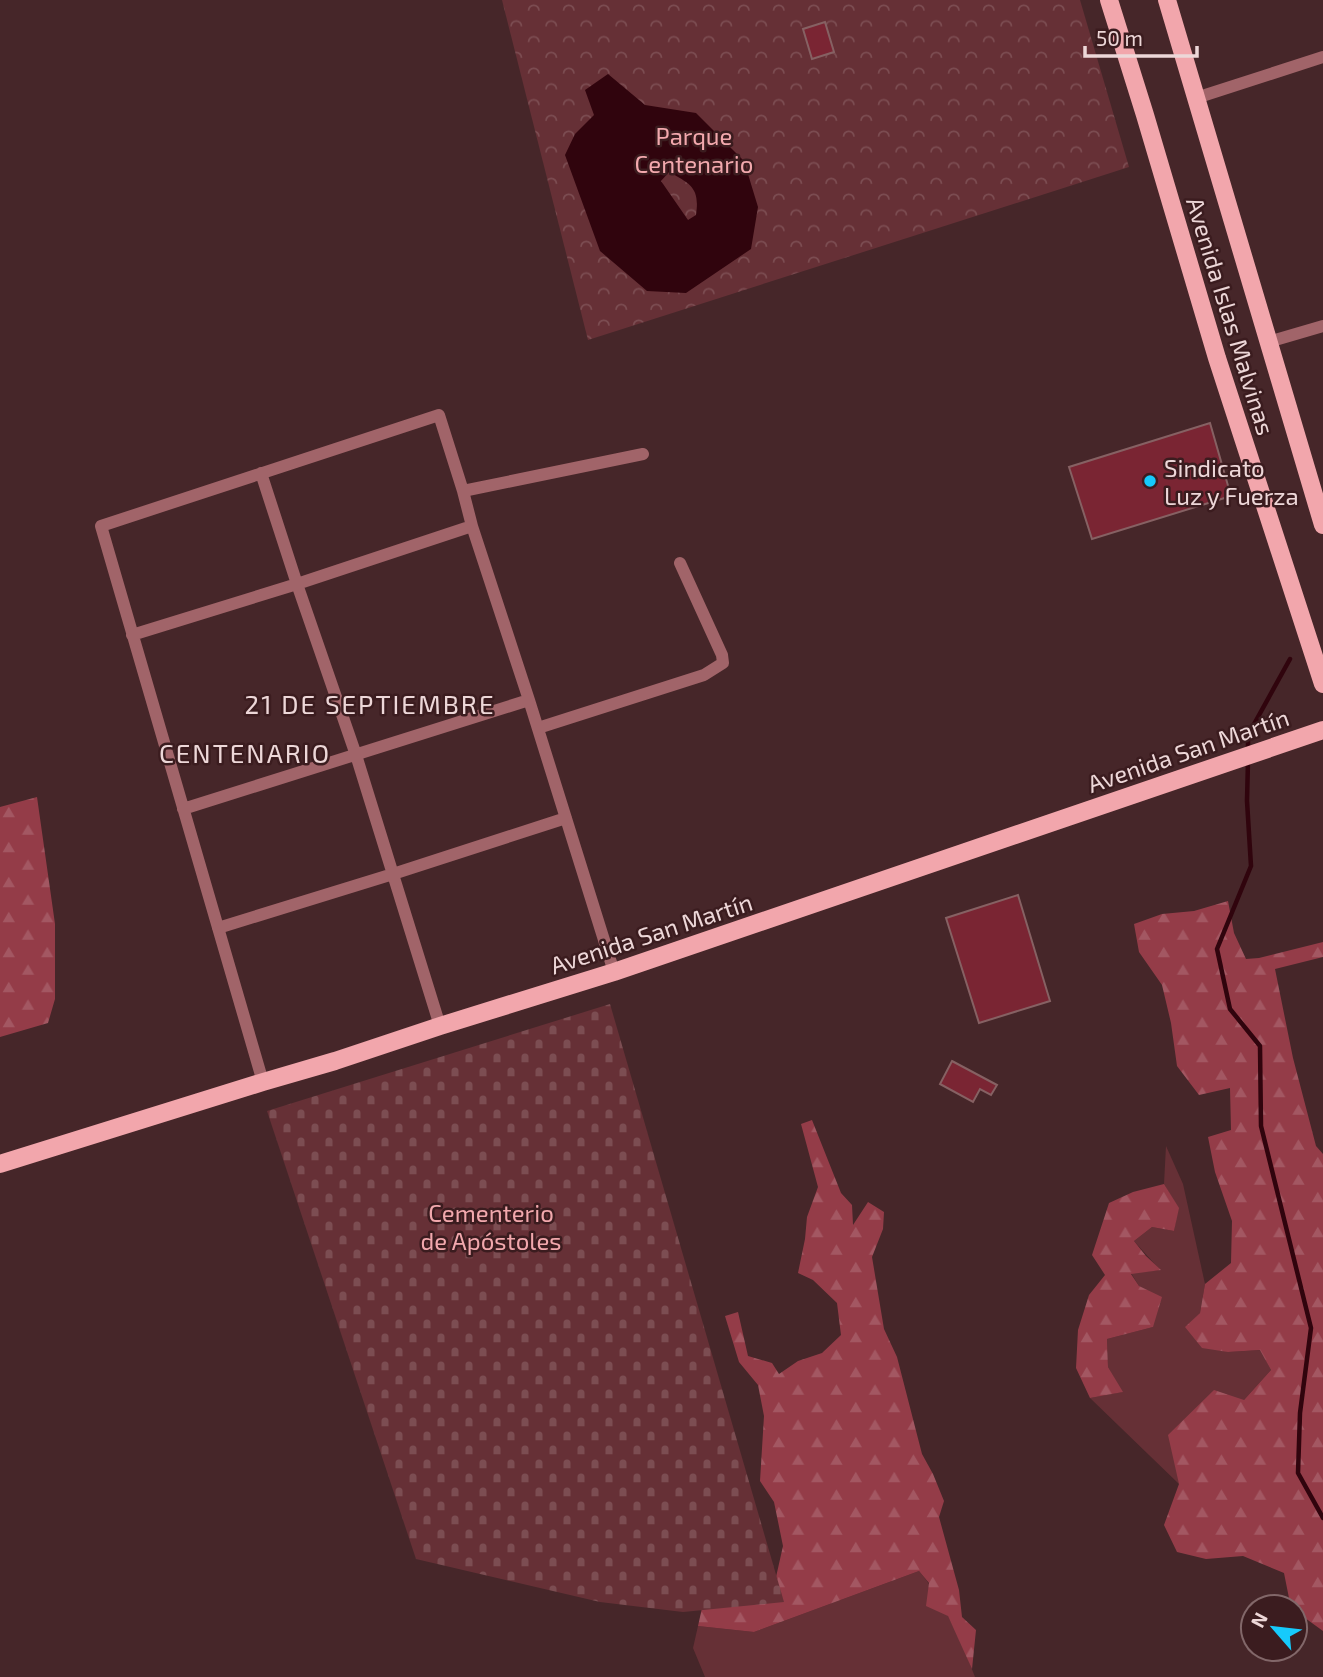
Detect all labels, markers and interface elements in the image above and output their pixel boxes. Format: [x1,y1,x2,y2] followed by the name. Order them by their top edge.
[1085,14,1197,58] scale bar
[1096,25,1143,50] text: 50 m
[635,121,753,178] park label: Parque Centenario
[1181,194,1281,438] street label: Avenida Islas Malvinas
[1164,453,1299,510] place label: Sindicato Luz y Fuerza
[1142,473,1158,489] marker: Sindicato Luz y Fuerza
[245,688,495,719] district label: 21 DE SEPTIEMBRE
[1084,702,1292,798] street label: Avenida San Martín
[159,737,331,768] district label: CENTENARIO
[546,887,756,979] street label: Avenida San Martín
[420,1198,562,1255] park label: Cementerio de Apóstoles
[1239,1593,1309,1663] north arrow
[1245,1608,1272,1631] text: N

